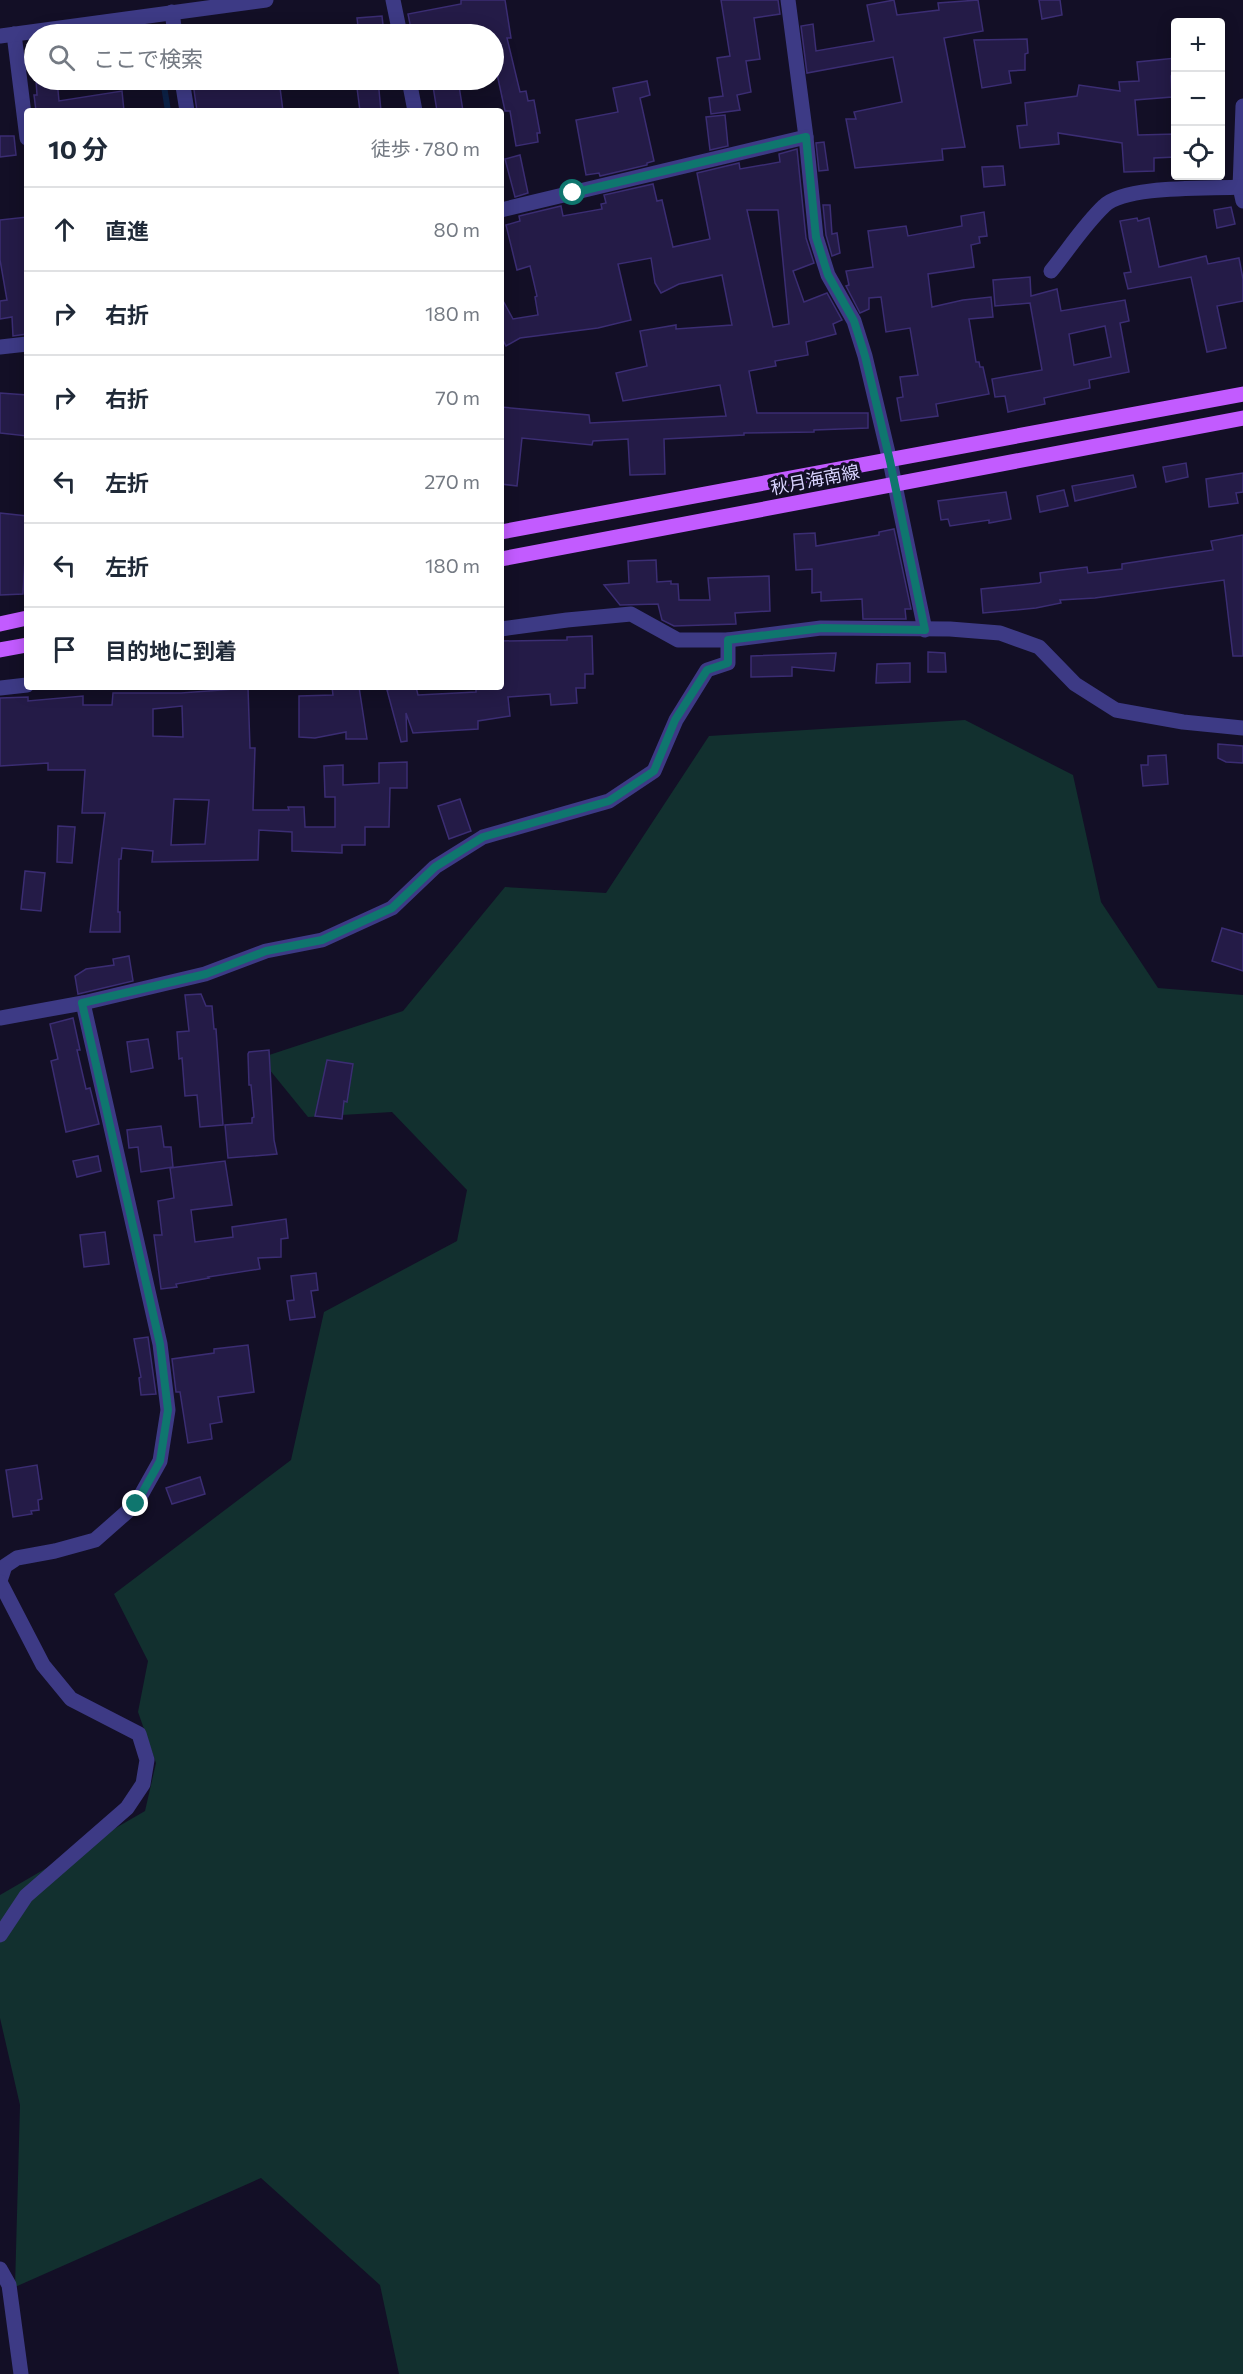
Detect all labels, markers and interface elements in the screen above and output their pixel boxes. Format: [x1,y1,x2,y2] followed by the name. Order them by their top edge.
[1171,18,1225,180] map controls
[1171,18,1225,72] button: +
[24,24,504,90] search box
[45,41,78,74] icon: search
[93,45,203,72] text: ここで検索
[1171,72,1225,126] button: −
[1171,126,1225,180] button: locate
[48,133,108,164] text: 10 分
[371,136,480,160] text: 徒歩 · 780 m
[559,179,585,205] route start
[48,213,81,246] icon: ahead
[105,217,149,244] text: 直進
[434,217,480,241] text: 80 m
[48,297,81,330] icon: right
[105,301,149,328] text: 右折
[425,301,480,325] text: 180 m
[48,381,81,414] icon: right
[105,385,149,412] text: 右折
[435,385,480,409] text: 70 m
[769,460,861,498] street label: 秋月海南線
[48,465,81,498] icon: left
[105,469,149,496] text: 左折
[424,469,480,493] text: 270 m
[48,549,81,582] icon: left
[105,553,149,580] text: 左折
[425,553,480,577] text: 180 m
[48,633,81,666] icon: arrive
[105,637,237,664] text: 目的地に到着
[122,1490,148,1516] route end

